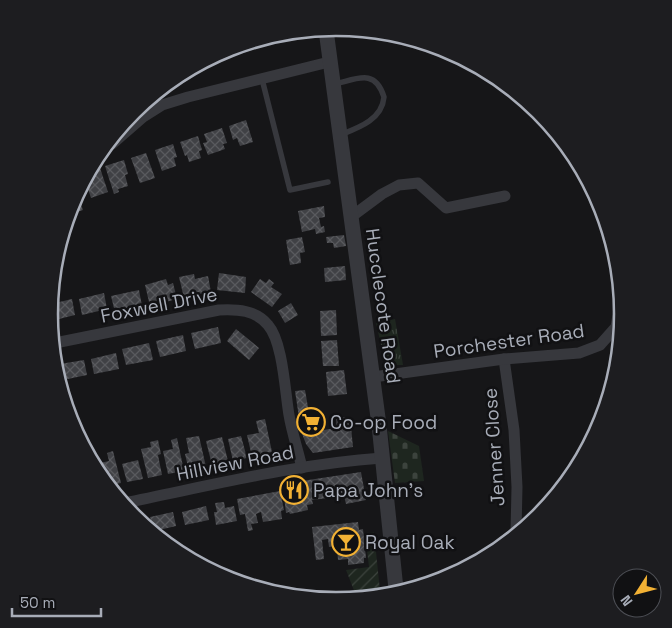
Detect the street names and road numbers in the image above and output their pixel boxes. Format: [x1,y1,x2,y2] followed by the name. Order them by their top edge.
[360,227,406,385] street label: Hucclecote Road
[98,281,220,329] street label: Foxwell Drive
[432,318,586,364] street label: Porchester Road
[477,387,511,507] street label: Jenner Close
[174,439,296,487] street label: Hillview Road

